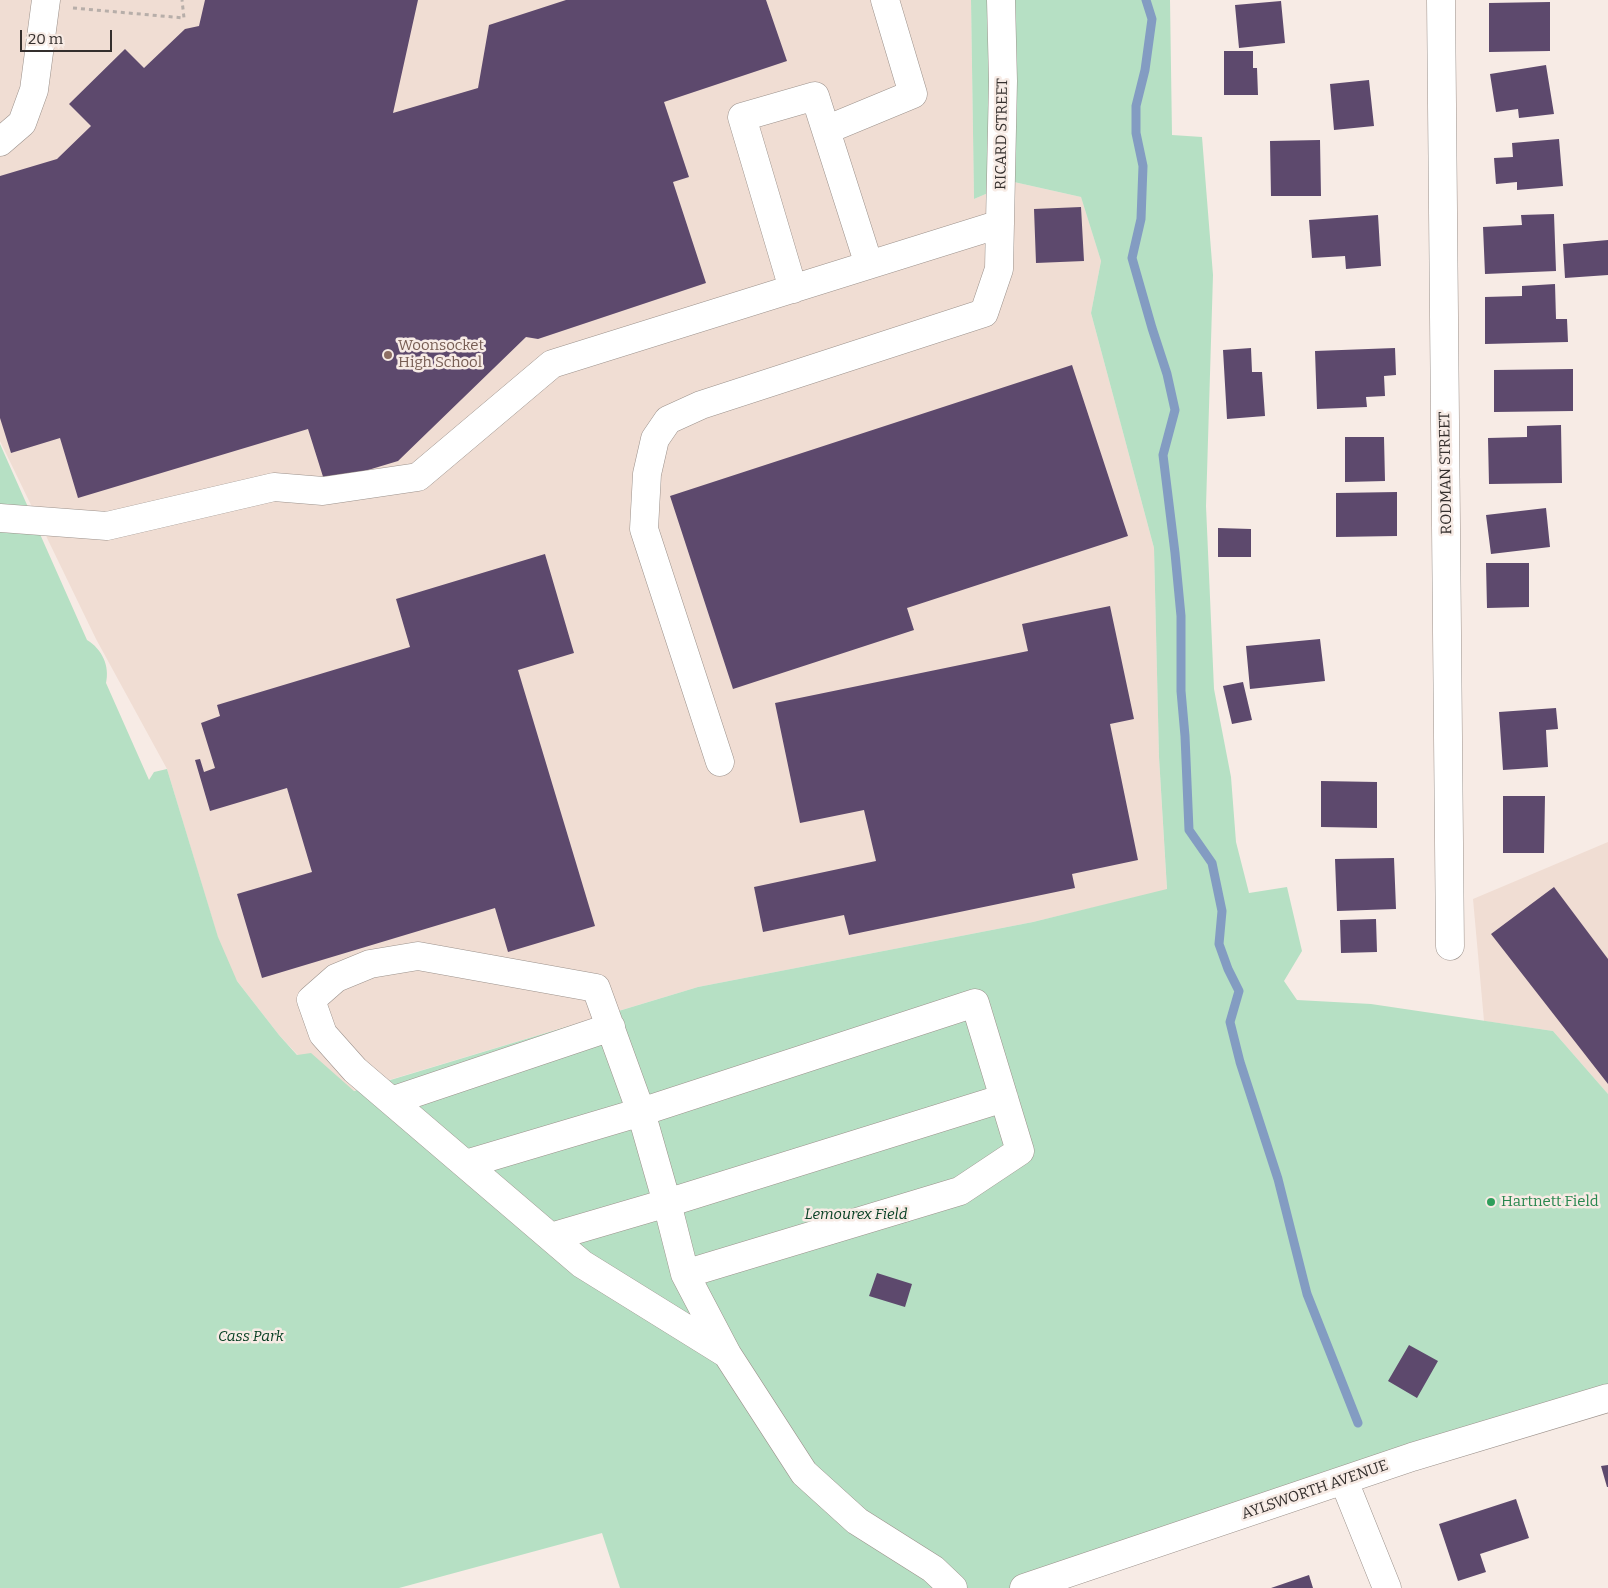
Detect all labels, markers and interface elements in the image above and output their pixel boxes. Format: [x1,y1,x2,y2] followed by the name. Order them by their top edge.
[22,20,115,52] scale bar
[28,30,63,48] text: 20 m
[992,78,1012,190] street label: RICARD STREET
[398,337,484,372] place label: Woonsocket High School
[382,349,394,361] marker: Woonsocket High School
[1436,411,1456,535] street label: RODMAN STREET
[1501,1193,1599,1211] place label: Hartnett Field
[1485,1196,1497,1208] marker: Hartnett Field
[805,1206,907,1224] park label: Lemourex Field
[218,1328,284,1346] park label: Cass Park
[1239,1456,1391,1524] street label: AYLSWORTH AVENUE

